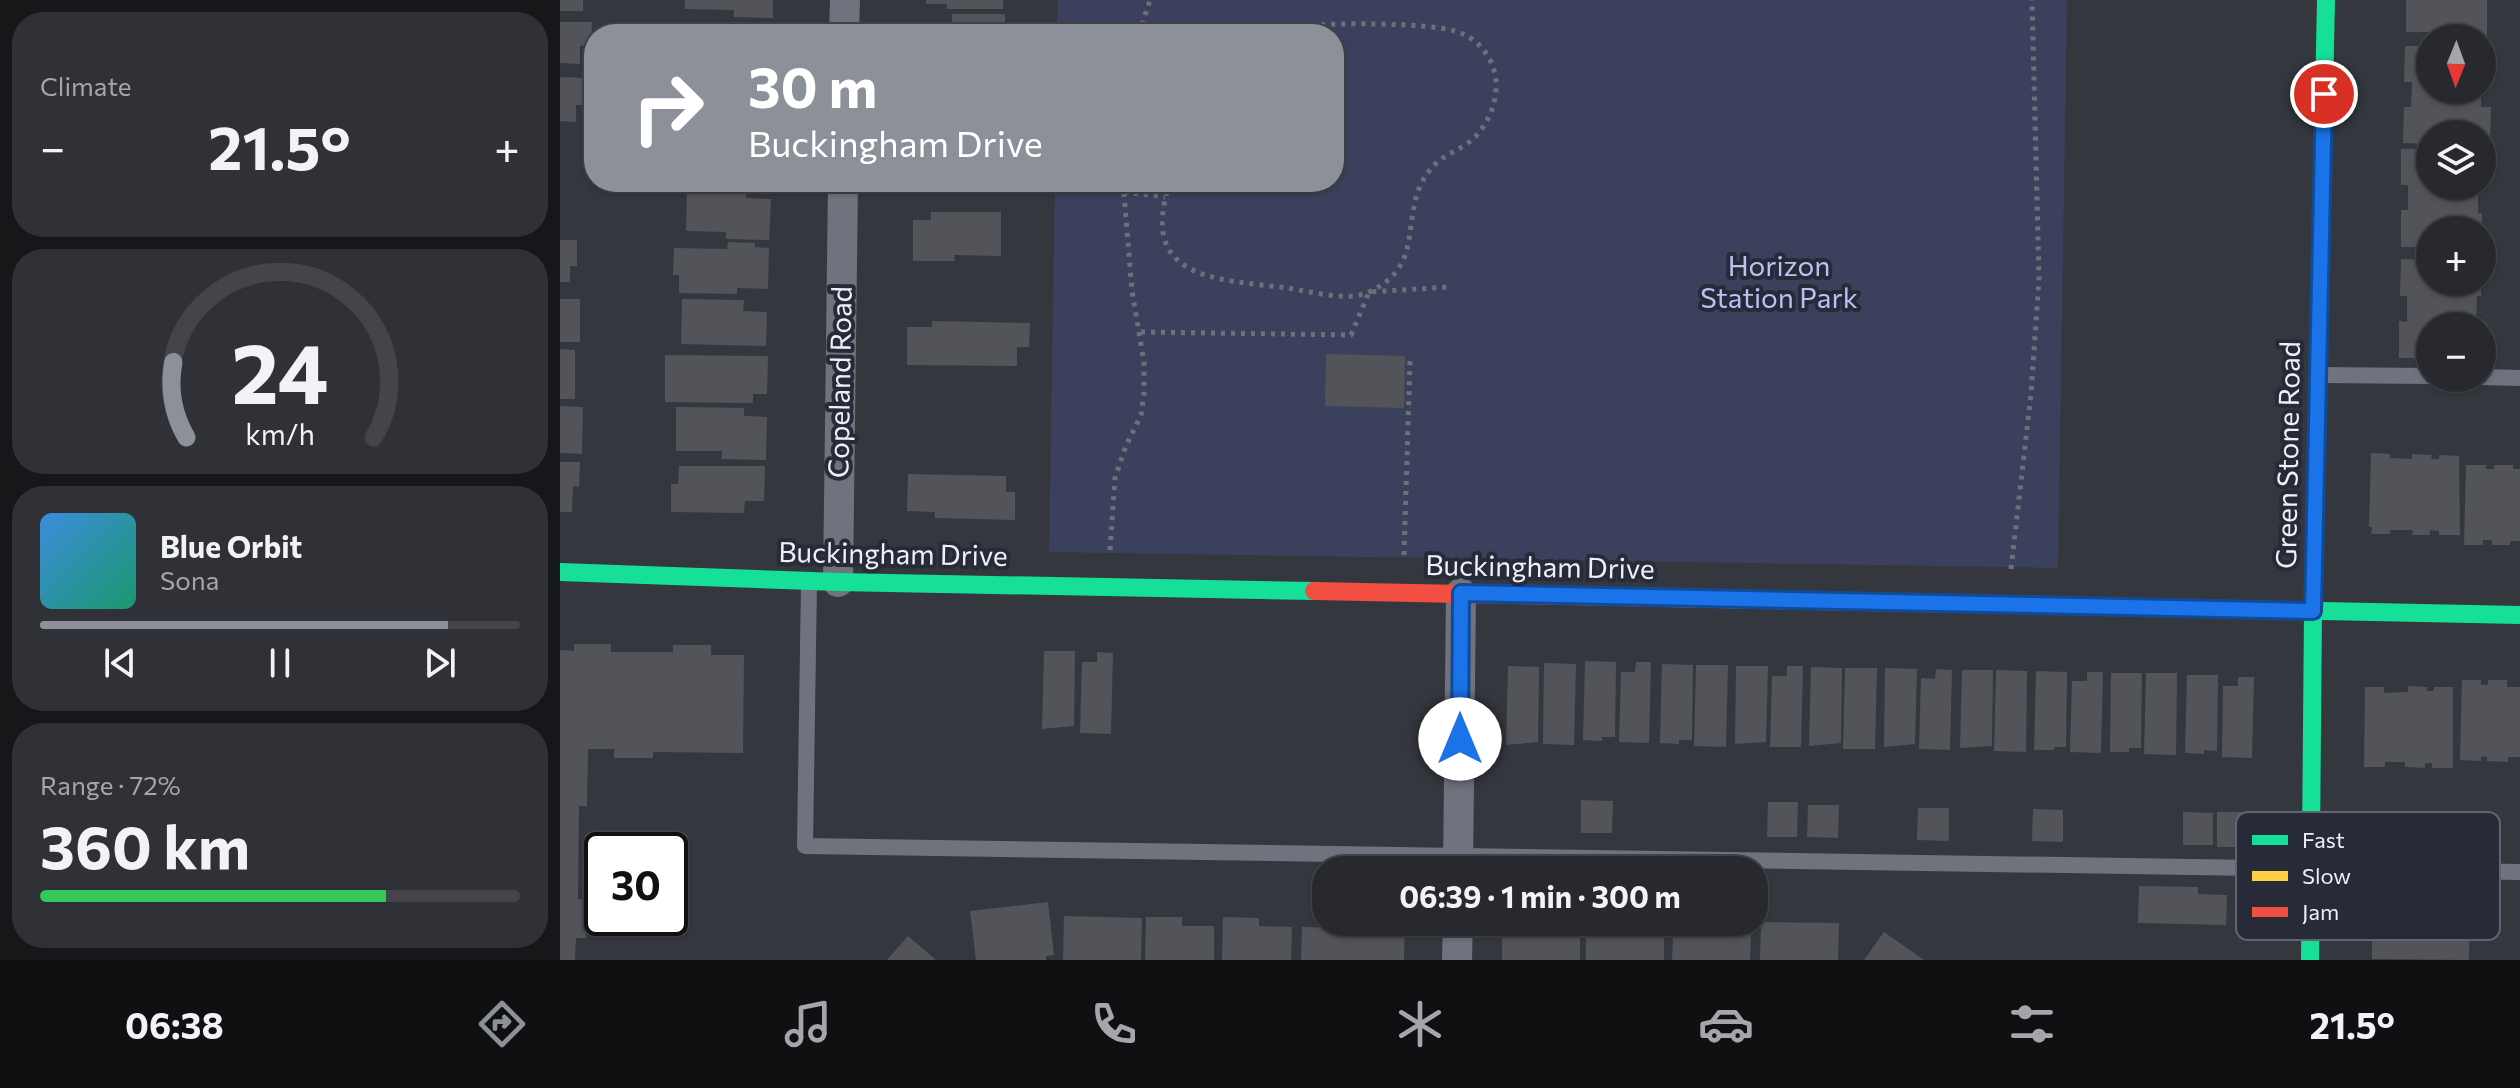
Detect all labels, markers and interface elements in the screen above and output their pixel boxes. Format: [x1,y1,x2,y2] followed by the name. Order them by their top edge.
[2416,24,2496,104] north arrow
[2416,24,2496,392] map controls
[748,51,877,120] text: 30 m
[616,56,720,160] icon: right
[2290,60,2358,128] pin
[40,70,132,101] text: Climate
[2302,72,2346,116] icon: arrive
[208,109,351,182] text: 21.5°
[40,119,65,173] text: −
[494,119,520,173] text: +
[748,120,1043,164] text: Buckingham Drive
[2416,120,2496,200] button: layers
[2416,216,2496,296] button: +
[1700,248,1858,314] park label: Horizon Station Park
[820,286,858,478] street label: Copeland Road
[2416,312,2496,392] button: −
[231,318,329,420] text: 24
[2268,341,2306,569] street label: Green Stone Road
[245,416,315,451] text: km/h
[160,527,302,564] text: Blue Orbit
[778,534,1008,572] street label: Buckingham Drive
[1425,547,1655,585] street label: Buckingham Drive
[160,564,219,595] text: Sona
[98,641,142,685] icon: previous
[258,641,302,685] icon: pause
[418,641,462,685] icon: next
[1418,697,1502,781] position arrow
[40,769,181,800] text: Range · 72%
[40,808,250,881] text: 360 km
[2236,812,2500,940] legend
[2302,826,2345,853] text: Fast
[584,832,688,936] speed limit sign: 30
[2302,862,2351,889] text: Slow
[1399,877,1681,914] text: 06:39 · 1 min · 300 m
[2302,898,2339,925] text: Jam
[474,996,530,1052] icon: directions
[780,996,836,1052] icon: music
[1086,996,1142,1052] icon: phone
[1392,996,1448,1052] icon: climate
[1698,996,1754,1052] icon: car
[2004,996,2060,1052] icon: filters
[125,1002,224,1046] text: 06:38
[2309,1002,2395,1046] text: 21.5°

